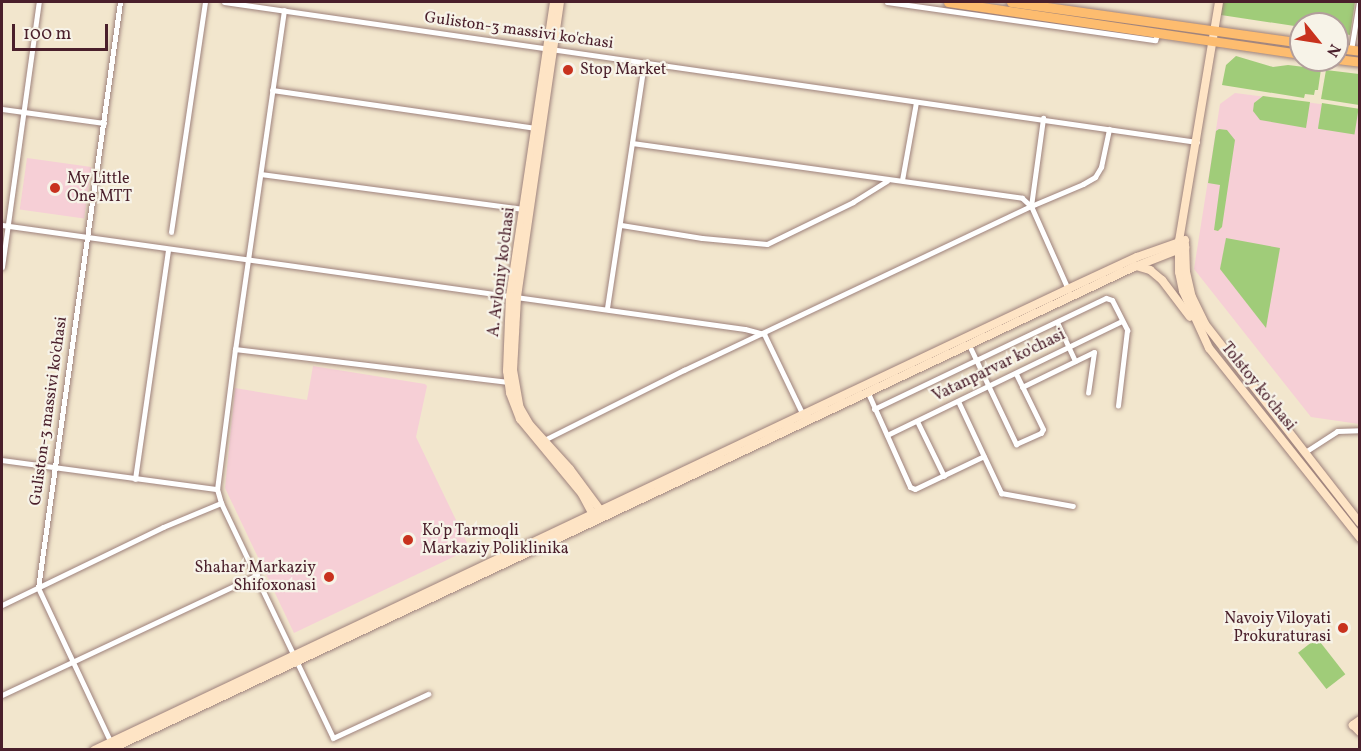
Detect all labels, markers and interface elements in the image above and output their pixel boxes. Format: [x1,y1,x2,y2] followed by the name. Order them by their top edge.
[423,8,615,54] street label: Guliston-3 massivi ko'chasi
[15,12,111,50] scale bar
[1289,12,1349,72] north arrow
[23,22,72,47] text: 100 m
[1320,39,1345,61] text: N
[580,60,666,80] place label: Stop Market
[561,63,575,77] marker: Stop Market
[67,169,132,207] place label: My Little One MTT
[48,181,62,195] marker: My Little One MTT
[484,206,520,338] street label: A. Avloniy ko'chasi
[26,315,72,507] street label: Guliston-3 massivi ko'chasi
[930,326,1068,406] street label: Vatanparvar ko'chasi
[1216,339,1300,435] street label: Tolstoy ko'chasi
[422,521,569,559] place label: Ko'p Tarmoqli Markaziy Poliklinika
[399,531,417,549] marker: Ko'p Tarmoqli Markaziy Poliklinika
[195,558,316,596] place label: Shahar Markaziy Shifoxonasi
[320,568,338,586] marker: Shahar Markaziy Shifoxonasi
[1223,609,1331,647] place label: Navoiy Viloyati Prokuraturasi
[1336,621,1350,635] marker: Navoiy Viloyati Prokuraturasi

